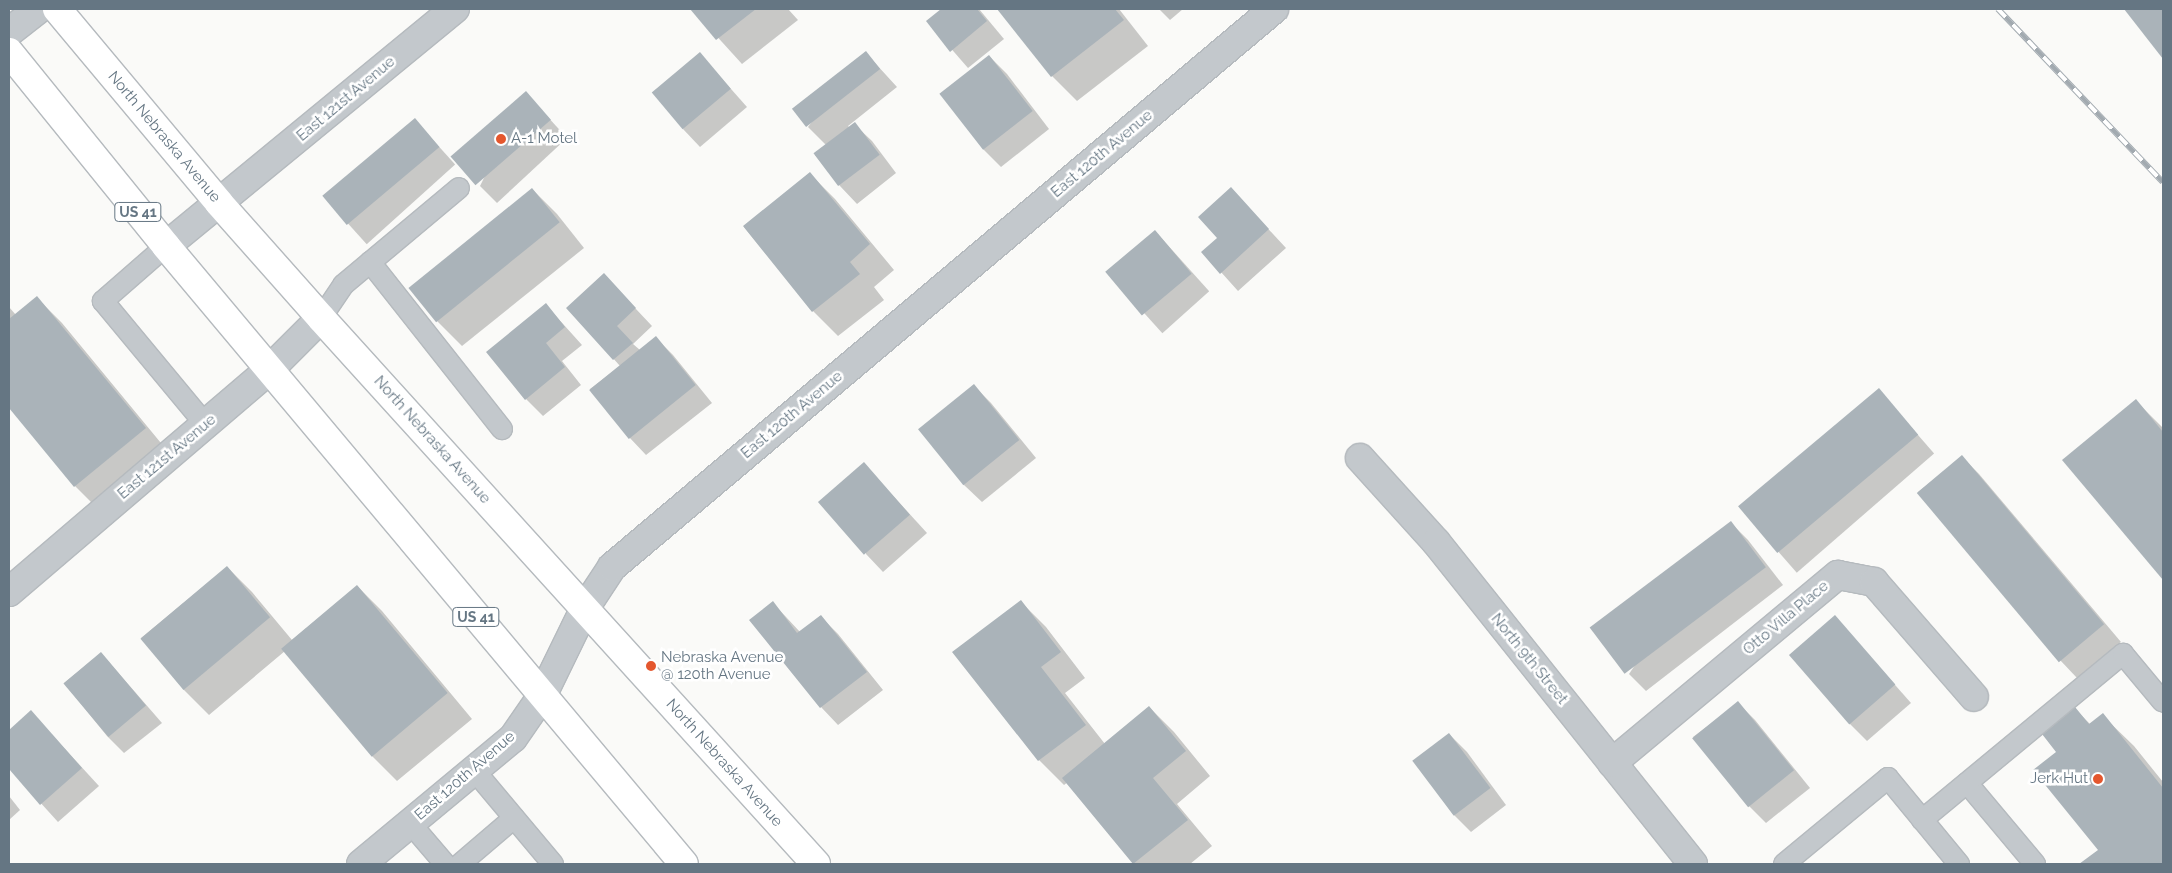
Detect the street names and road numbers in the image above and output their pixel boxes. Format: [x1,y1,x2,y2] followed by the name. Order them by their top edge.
[293,53,399,145] street label: East 121st Avenue
[104,68,224,206] street label: North Nebraska Avenue
[1048,106,1156,202] street label: East 120th Avenue
[114,200,162,223] road number: US 41
[738,367,846,463] street label: East 120th Avenue
[370,372,494,508] street label: North Nebraska Avenue
[114,411,220,503] street label: East 121st Avenue
[1740,577,1832,659] street label: Otto Villa Place
[452,606,500,628] road number: US 41
[1487,610,1571,708] street label: North 9th Street
[662,695,786,831] street label: North Nebraska Avenue
[411,728,519,824] street label: East 120th Avenue

